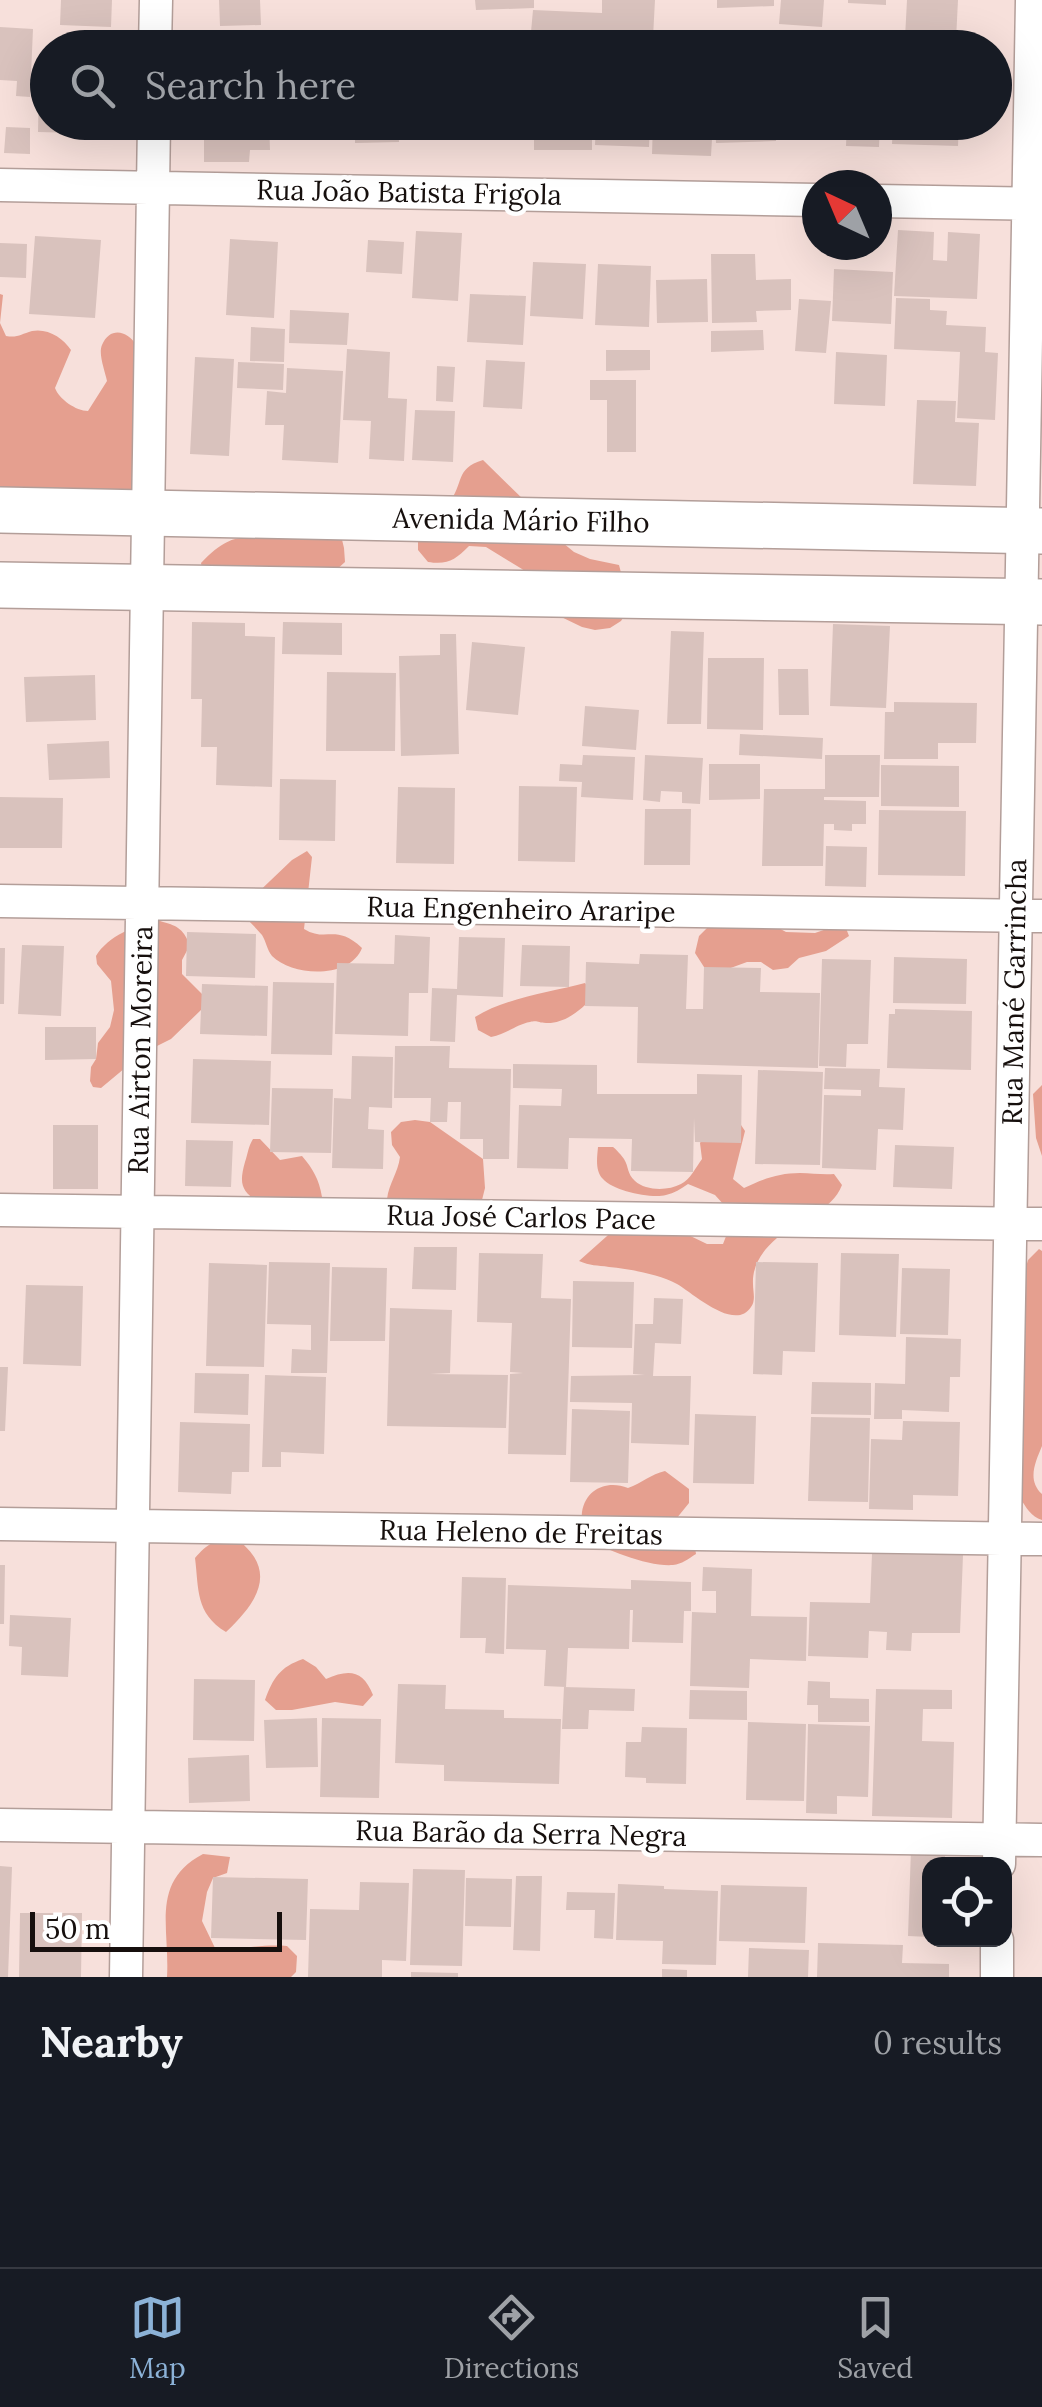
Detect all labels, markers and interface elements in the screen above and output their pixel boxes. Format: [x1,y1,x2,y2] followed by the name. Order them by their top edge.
[30,30,1012,140] search box
[65,58,120,113] icon: search
[145,61,356,109] text: Search here
[802,170,892,260] north arrow
[256,171,562,213] street label: Rua João Batista Frigola
[391,500,650,540] street label: Avenida Mário Filho
[994,858,1034,1126] street label: Rua Mané Garrincha
[366,888,676,930] street label: Rua Engenheiro Araripe
[120,925,160,1175] street label: Rua Airton Moreira
[386,1197,656,1237] street label: Rua José Carlos Pace
[379,1512,663,1552] street label: Rua Heleno de Freitas
[355,1812,687,1854] street label: Rua Barão da Serra Negra
[922,1857,1012,1947] map controls
[922,1857,1012,1947] button: locate
[30,1907,282,1952] scale bar
[45,1911,110,1947] text: 50 m
[40,2015,183,2069] text: Nearby
[873,2022,1002,2063] text: 0 results
[129,2290,186,2386] tab: Map
[444,2290,579,2386] tab: Directions
[837,2290,913,2386] tab: Saved

